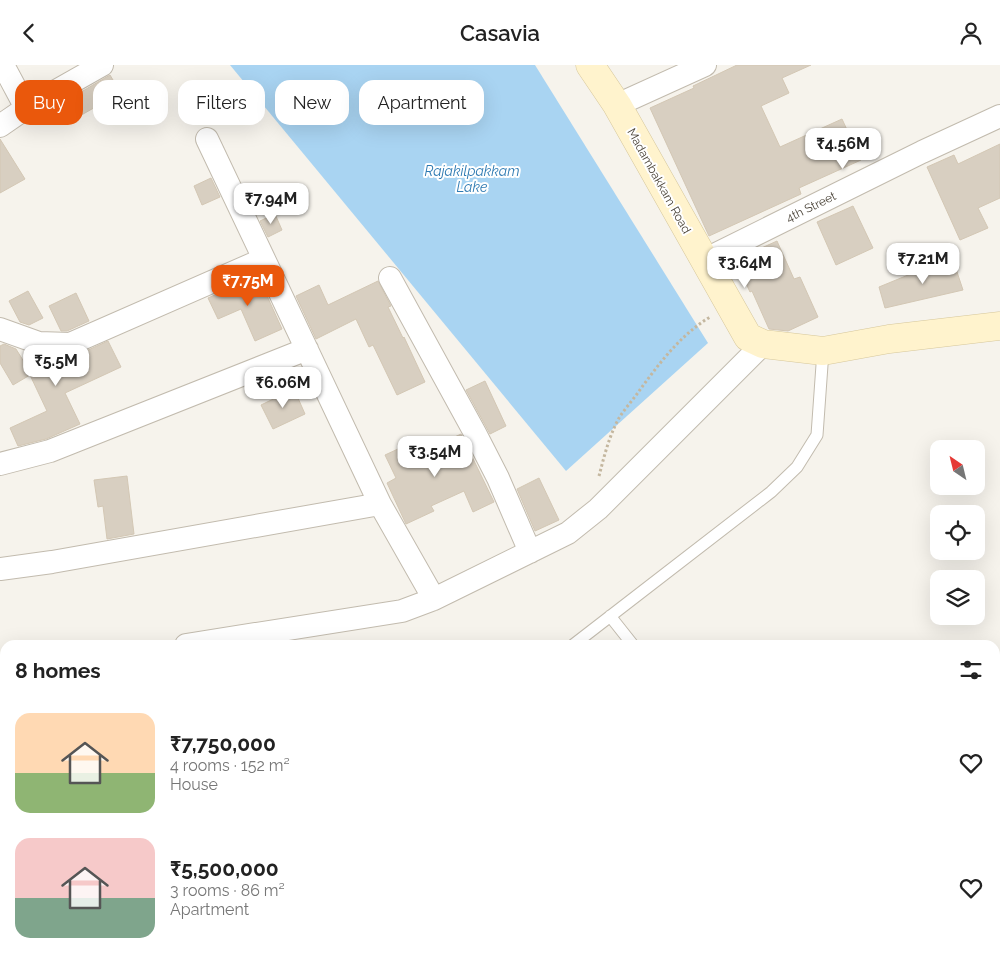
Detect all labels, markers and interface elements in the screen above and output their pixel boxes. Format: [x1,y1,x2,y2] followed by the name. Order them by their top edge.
[15,19,43,47] icon: back
[957,19,985,47] icon: person
[460,20,540,46] text: Casavia
[15,80,83,125] chip: Buy
[93,80,168,125] chip: Rent
[178,80,265,125] chip: Filters
[275,80,349,125] chip: New
[359,80,484,125] chip: Apartment
[624,126,694,236] street label: Madambakkam Road
[802,127,884,170] pin: ₹4.56M
[816,134,870,153] text: ₹4.56M
[425,163,519,195] water label: Rajakilpakkam Lake
[230,183,312,225] pin: ₹7.94M
[245,189,297,208] text: ₹7.94M
[784,189,838,225] street label: 4th Street
[882,243,964,285] pin: ₹7.21M
[704,247,786,289] pin: ₹3.64M
[897,249,949,268] text: ₹7.21M
[718,253,772,272] text: ₹3.64M
[207,265,289,307] pin: ₹7.75M
[222,271,274,290] text: ₹7.75M
[21,345,91,387] pin: ₹5.5M
[34,351,78,370] text: ₹5.5M
[242,367,324,409] pin: ₹6.06M
[255,373,311,392] text: ₹6.06M
[394,435,476,478] pin: ₹3.54M
[930,440,985,495] north arrow
[930,440,985,625] map controls
[409,442,461,461] text: ₹3.54M
[930,505,985,560] button: locate
[930,570,985,625] button: layers
[957,656,985,684] icon: filters
[15,658,101,683] text: 8 homes
[170,731,276,756] text: ₹7,750,000
[55,733,115,793] icon: home
[957,749,985,777] icon: heart
[170,756,290,775] text: 4 rooms · 152 m²
[170,775,218,794] text: House
[170,856,279,881] text: ₹5,500,000
[55,858,115,918] icon: home
[957,874,985,902] icon: heart
[170,881,285,900] text: 3 rooms · 86 m²
[170,900,249,919] text: Apartment

